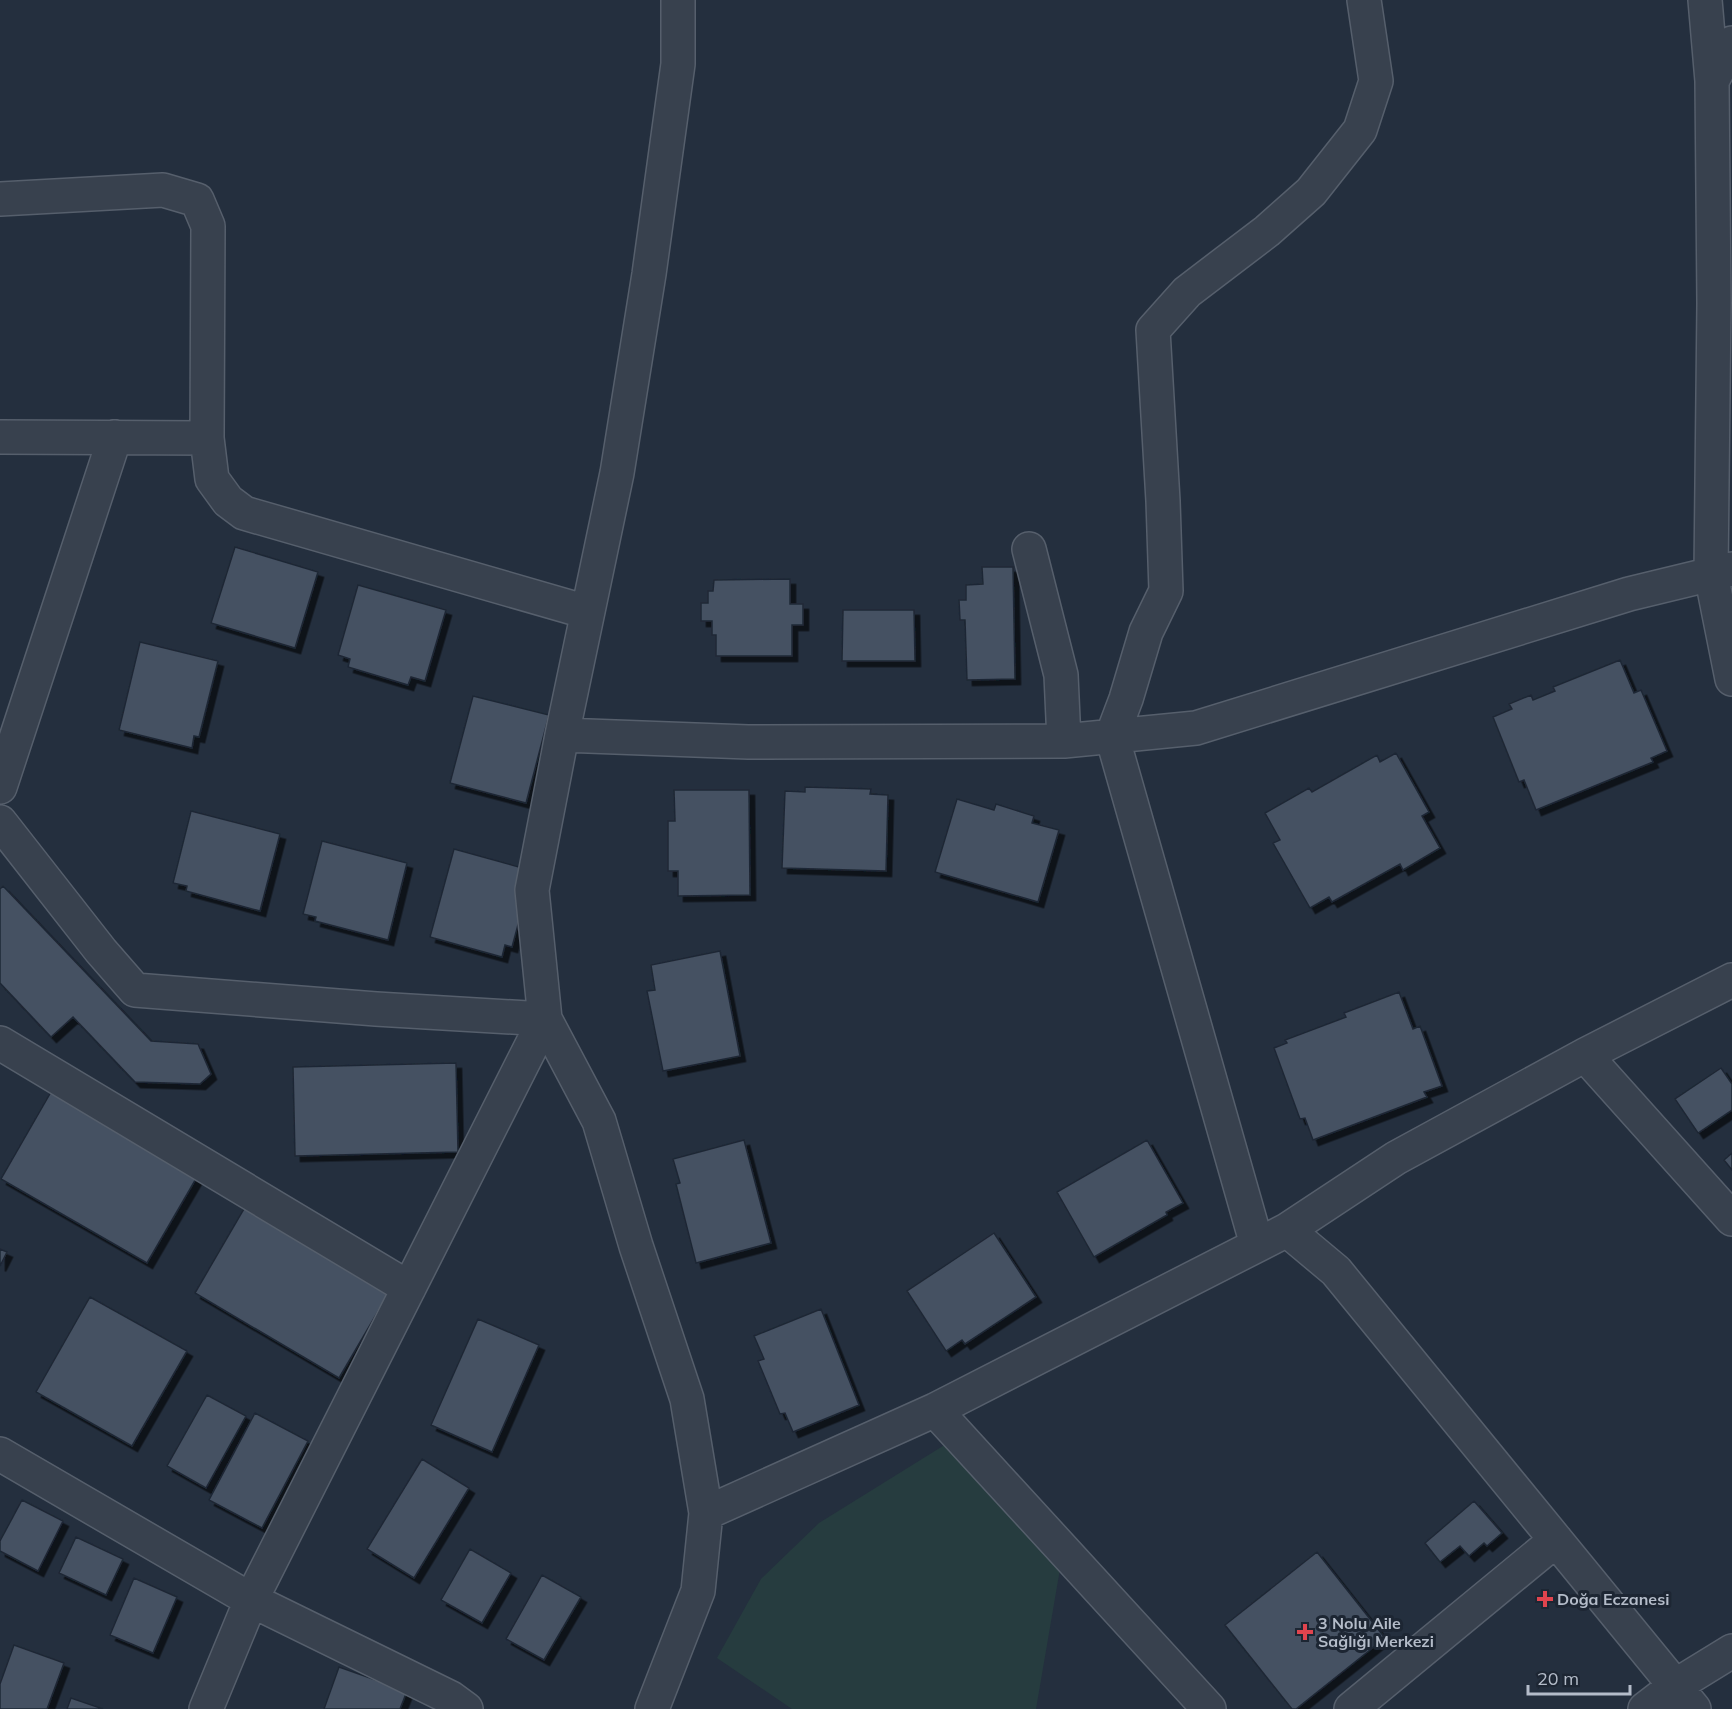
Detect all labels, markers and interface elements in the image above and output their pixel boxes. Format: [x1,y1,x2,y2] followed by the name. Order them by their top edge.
[1557,1589,1669,1609] place label: Doğa Eczanesi
[1538,1592,1552,1606] marker: Doğa Eczanesi
[1318,1613,1434,1651] place label: 3 Nolu Aile Sağlığı Merkezi
[1296,1623,1314,1641] marker: 3 Nolu Aile Sağlığı Merkezi
[1528,1658,1630,1696] scale bar
[1537,1667,1579,1690] text: 20 m

